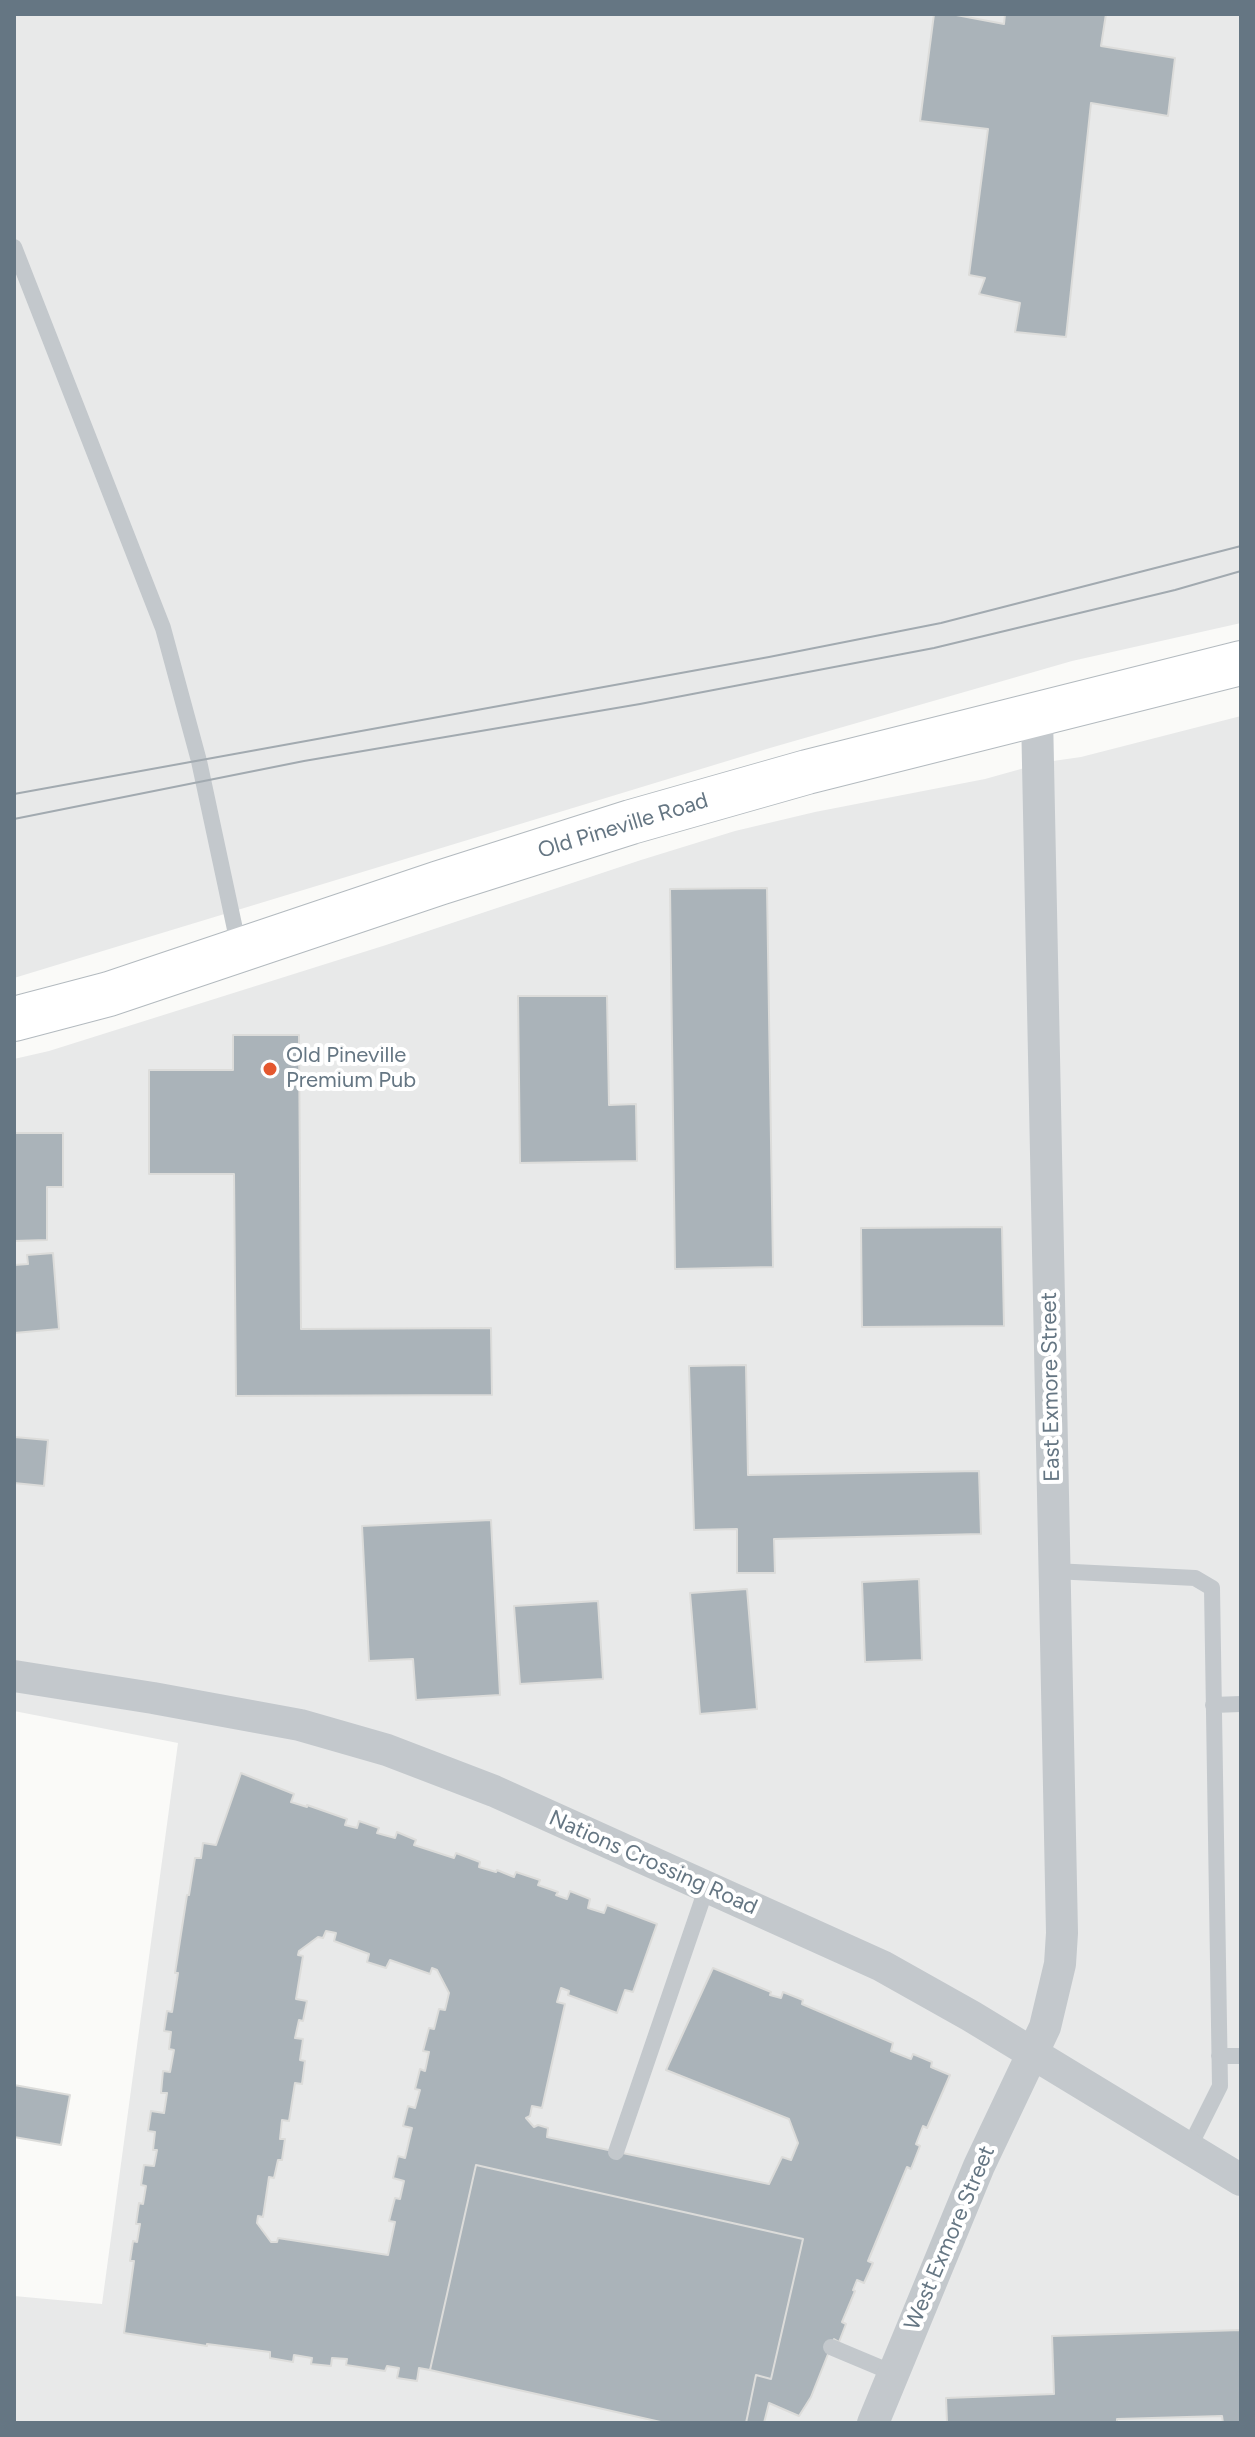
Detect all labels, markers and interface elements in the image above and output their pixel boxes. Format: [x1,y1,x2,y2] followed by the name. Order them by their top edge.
[535,788,711,864] street label: Old Pineville Road
[286,1043,416,1094] place label: Old Pineville Premium Pub
[261,1060,279,1078] marker: Old Pineville Premium Pub
[1036,1292,1066,1482] street label: East Exmore Street
[545,1805,761,1921] street label: Nations Crossing Road
[899,2142,1001,2334] street label: West Exmore Street

